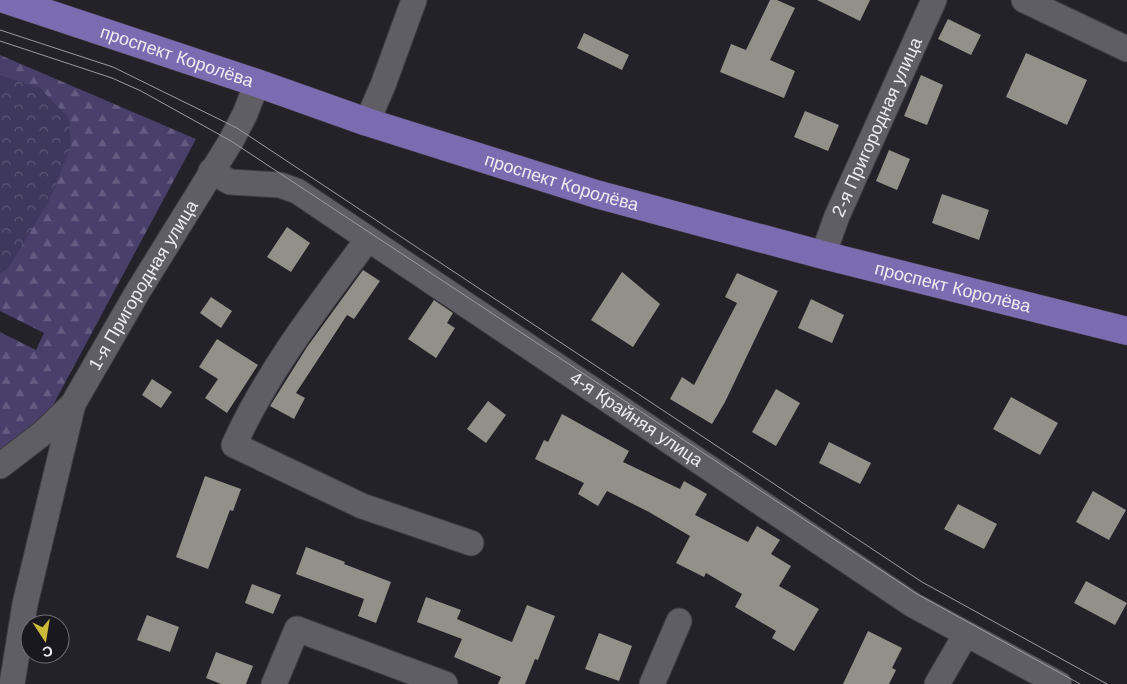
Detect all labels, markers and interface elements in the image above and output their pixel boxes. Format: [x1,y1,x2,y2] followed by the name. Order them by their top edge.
[98,22,257,91] street label: проспект Королёва
[828,33,926,220] street label: 2-я Пригородная улица
[482,150,642,215] street label: проспект Королёва
[85,196,202,374] street label: 1-я Пригородная улица
[873,258,1034,317] street label: проспект Королёва
[566,367,707,471] street label: 4-я Крайняя улица
[20,614,70,664] north arrow
[41,643,54,661] text: С

